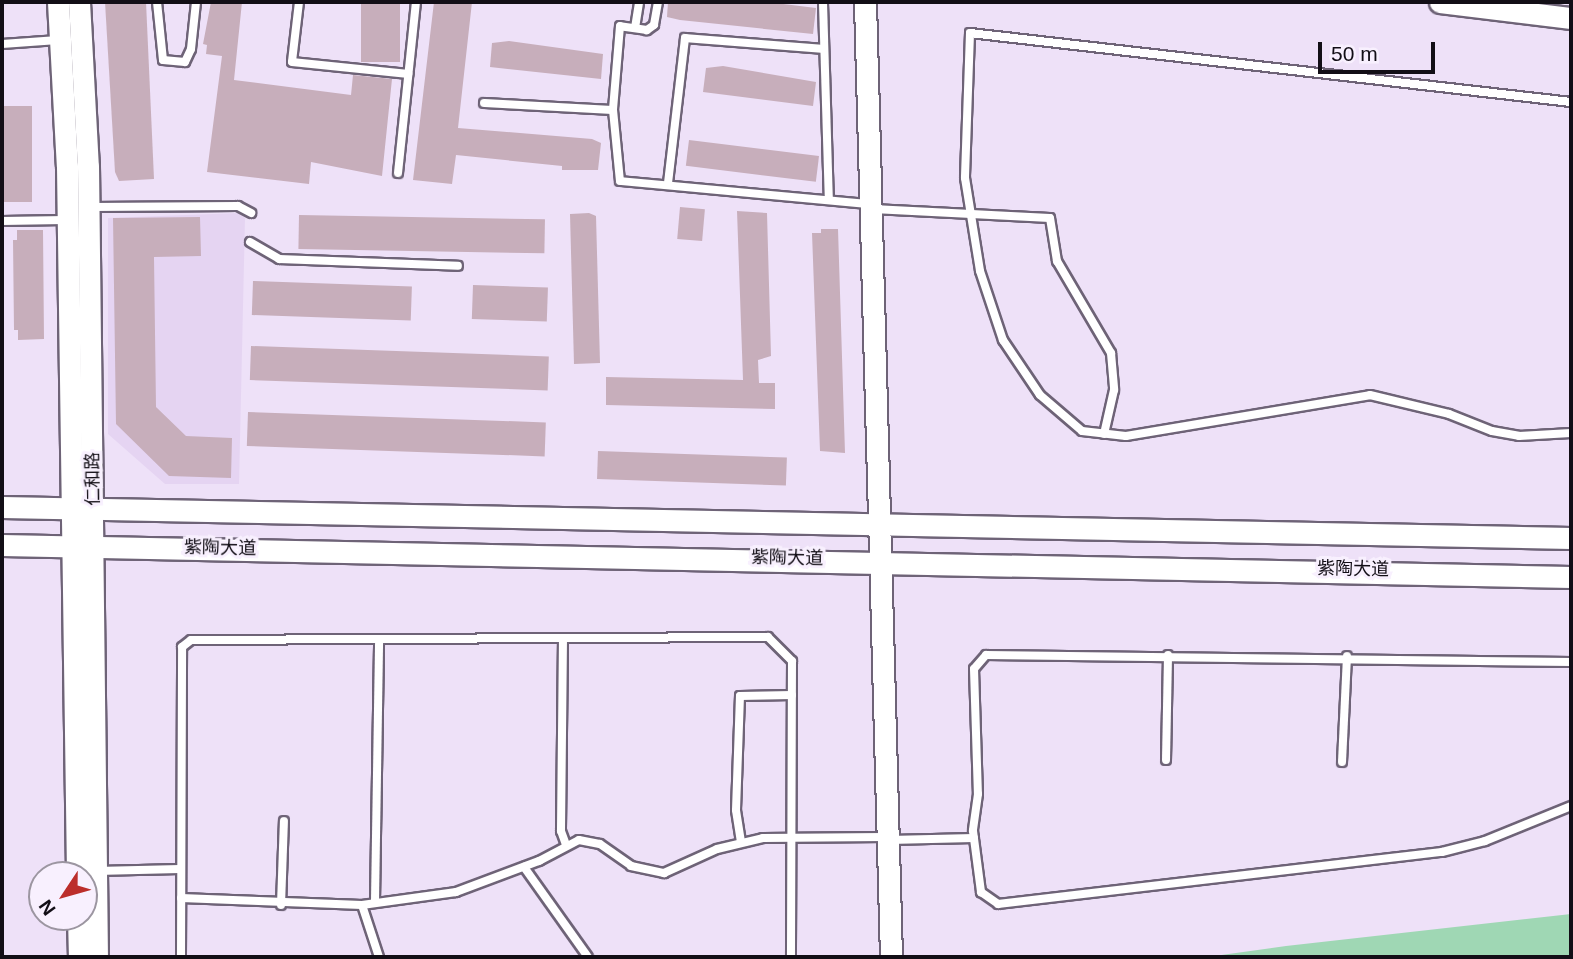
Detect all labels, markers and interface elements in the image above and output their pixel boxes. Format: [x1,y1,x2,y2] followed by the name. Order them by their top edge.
[1321,28,1438,72] scale bar
[1331,42,1378,65] text: 50 m
[82,452,104,506] street label: 仁和路
[184,537,256,559] street label: 紫陶大道
[751,547,823,569] street label: 紫陶大道
[1317,558,1389,580] street label: 紫陶大道
[28,861,98,931] north arrow
[35,896,60,919] text: N

